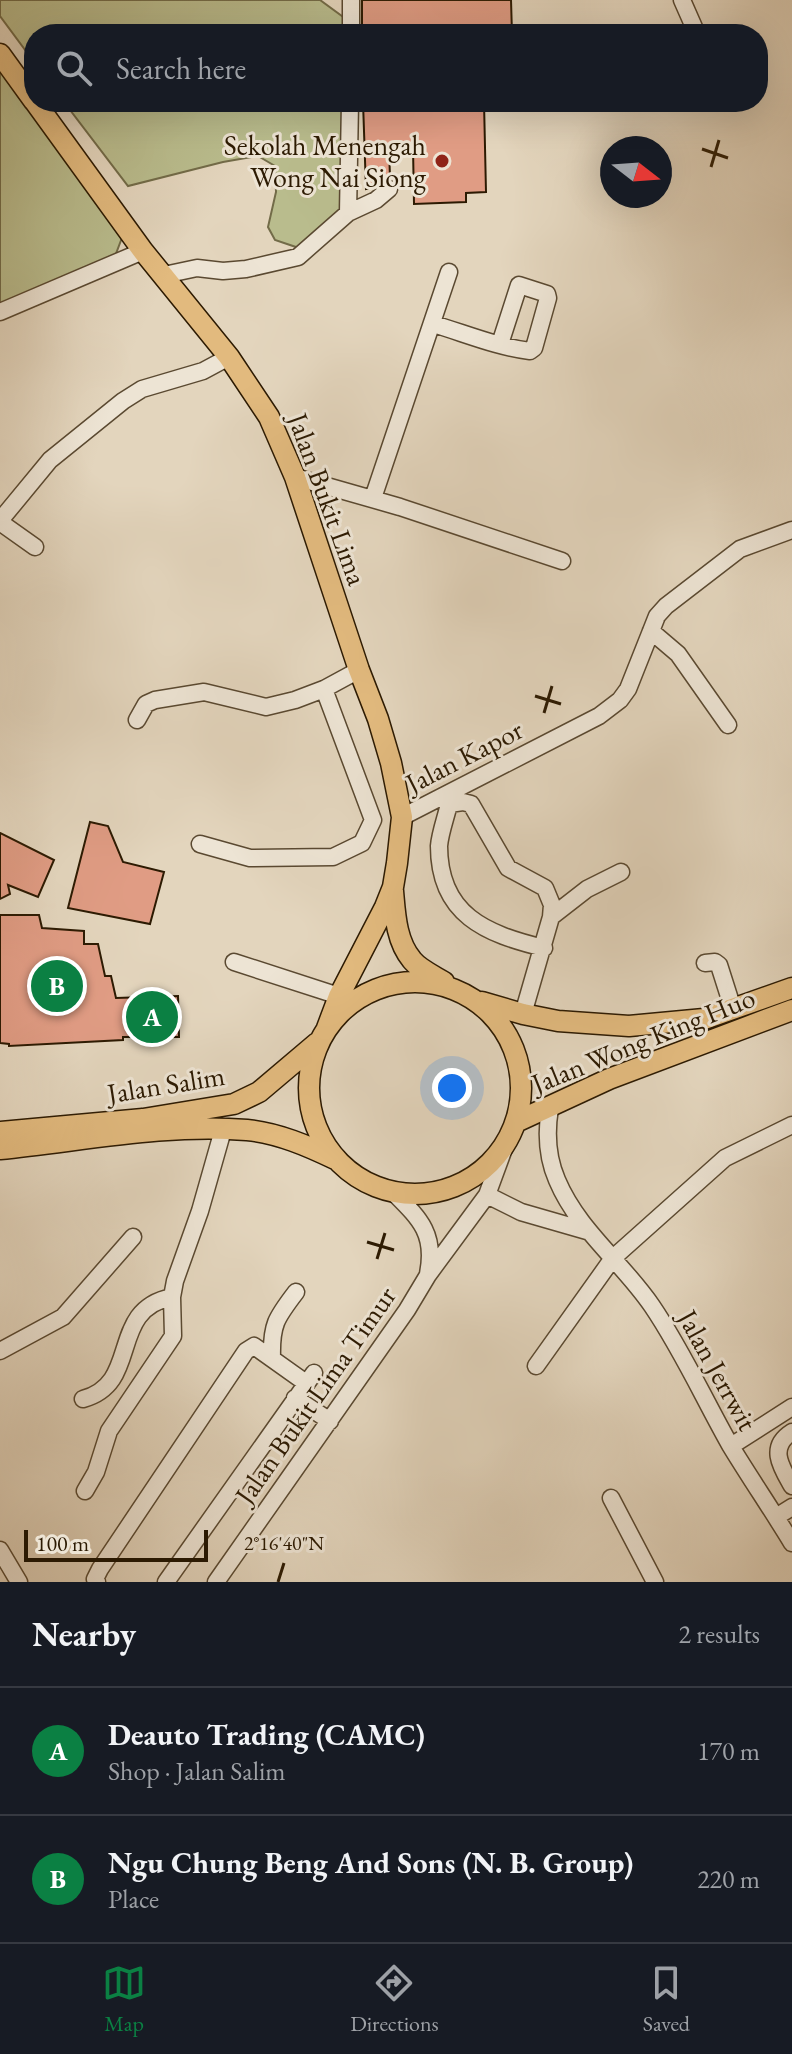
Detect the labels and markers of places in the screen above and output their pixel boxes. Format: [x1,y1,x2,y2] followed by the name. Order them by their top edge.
[224,127,427,195] place label: Sekolah Menengah Wong Nai Siong
[433,152,451,170] marker: Sekolah Menengah Wong Nai Siong
[31,956,83,1016] pin: B
[126,987,178,1047] pin: A

